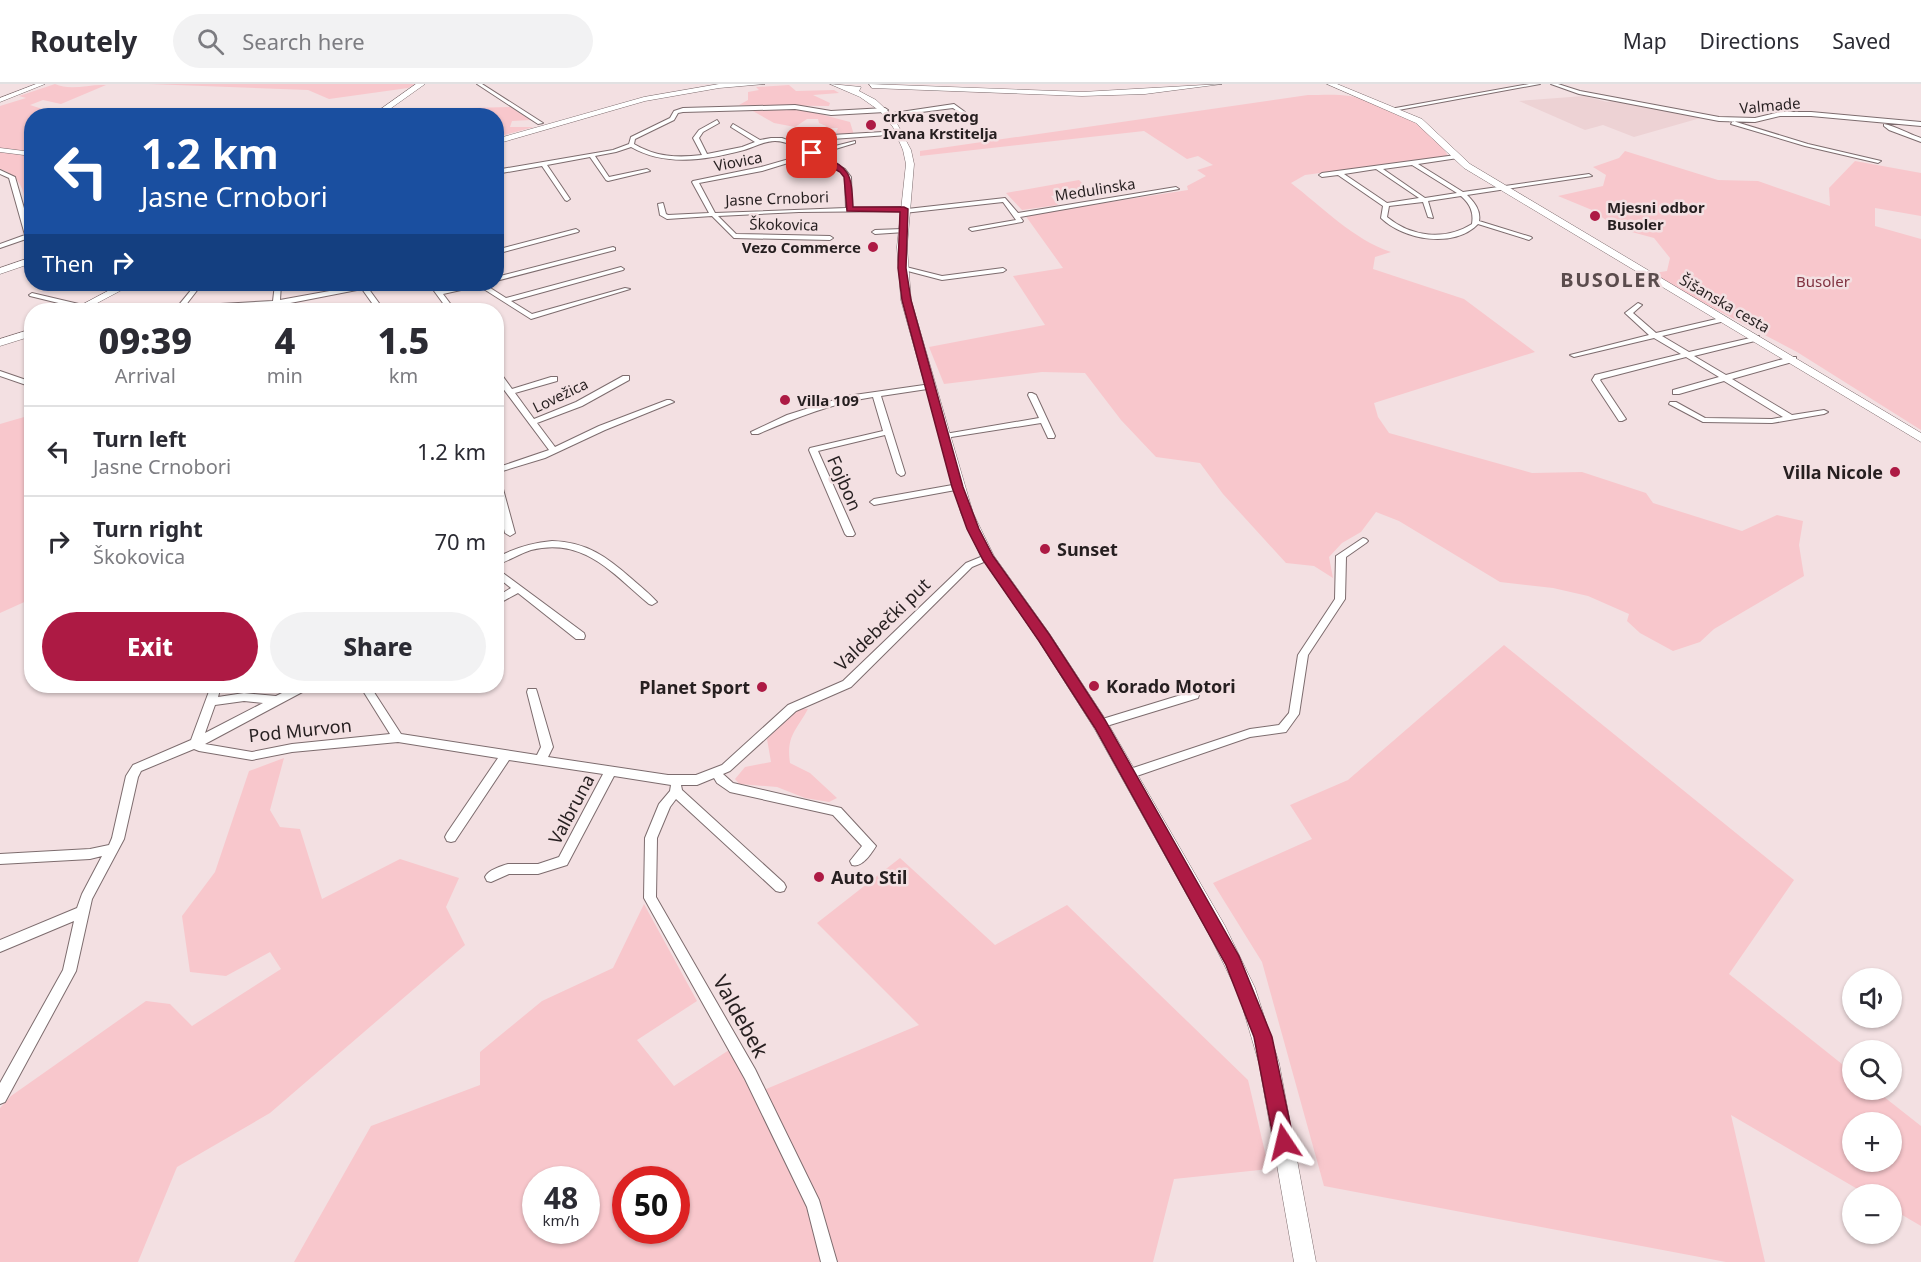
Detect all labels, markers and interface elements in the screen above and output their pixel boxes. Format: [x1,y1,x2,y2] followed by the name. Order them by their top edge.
[173,14,593,68] search box
[30,22,137,60] text: Routely
[194,25,227,58] icon: search
[242,26,365,56] text: Search here
[1623,27,1667,55] text: Map
[1700,27,1799,55] text: Directions
[1832,27,1891,55] text: Saved
[1739,92,1801,118] street label: Valmade
[883,106,998,143] place label: crkva svetog Ivana Krstitelja
[864,118,878,132] marker: crkva svetog Ivana Krstitelja
[141,124,279,181] text: 1.2 km
[786,127,837,178] pin
[42,132,120,210] icon: left
[795,136,828,169] icon: arrive
[712,147,764,175] street label: Viovica
[1053,173,1137,205] street label: Medulinska
[141,178,328,215] text: Jasne Crnobori
[723,186,829,210] street label: Jasne Crnobori
[1607,197,1705,234] place label: Mjesni odbor Busoler
[1588,209,1602,223] marker: Mjesni odbor Busoler
[749,213,819,235] street label: Škokovica
[742,237,861,257] place label: Vezo Commerce
[866,240,880,254] marker: Vezo Commerce
[106,246,139,279] icon: right
[42,248,94,278] text: Then
[1560,266,1662,293] district label: BUSOLER
[1676,269,1774,337] street label: Šišanska cesta
[1796,271,1850,291] park label: Busoler
[99,316,192,365] text: 09:39
[274,316,295,365] text: 4
[378,316,429,365] text: 1.5
[115,362,176,389] text: Arrival
[267,362,303,389] text: min
[389,362,418,389] text: km
[529,373,591,417] street label: Lovežica
[797,390,859,410] place label: Villa 109
[778,393,792,407] marker: Villa 109
[93,423,187,453] text: Turn left
[42,435,75,468] icon: left
[417,436,486,466] text: 1.2 km
[822,452,868,514] street label: Fojbon
[93,453,231,480] text: Jasne Crnobori
[1783,460,1883,484] place label: Villa Nicole
[1888,465,1902,479] marker: Villa Nicole
[93,513,203,543] text: Turn right
[42,525,75,558] icon: right
[435,526,486,556] text: 70 m
[1057,537,1118,561] place label: Sunset
[1038,542,1052,556] marker: Sunset
[93,543,185,570] text: Škokovica
[829,572,935,676] street label: Valdebečki put
[42,612,258,681] button: Exit
[270,612,486,681] button: Share
[1106,674,1236,698] place label: Korado Motori
[639,675,750,699] place label: Planet Sport
[1087,679,1101,693] marker: Korado Motori
[755,680,769,694] marker: Planet Sport
[247,713,353,747] street label: Pod Murvon
[543,770,599,848] street label: Valbruna
[831,865,907,889] place label: Auto Stil
[812,870,826,884] marker: Auto Stil
[1842,968,1902,1244] map controls
[1842,968,1902,1028] button: sound
[707,970,775,1063] street label: Valdebek
[1842,1040,1902,1100] button: search
[1252,1110,1316,1174] position arrow
[1842,1112,1902,1172] button: +
[612,1166,690,1244] speed limit sign: 50
[544,1177,578,1218] text: 48
[1842,1184,1902,1244] button: −
[543,1210,579,1230] text: km/h

